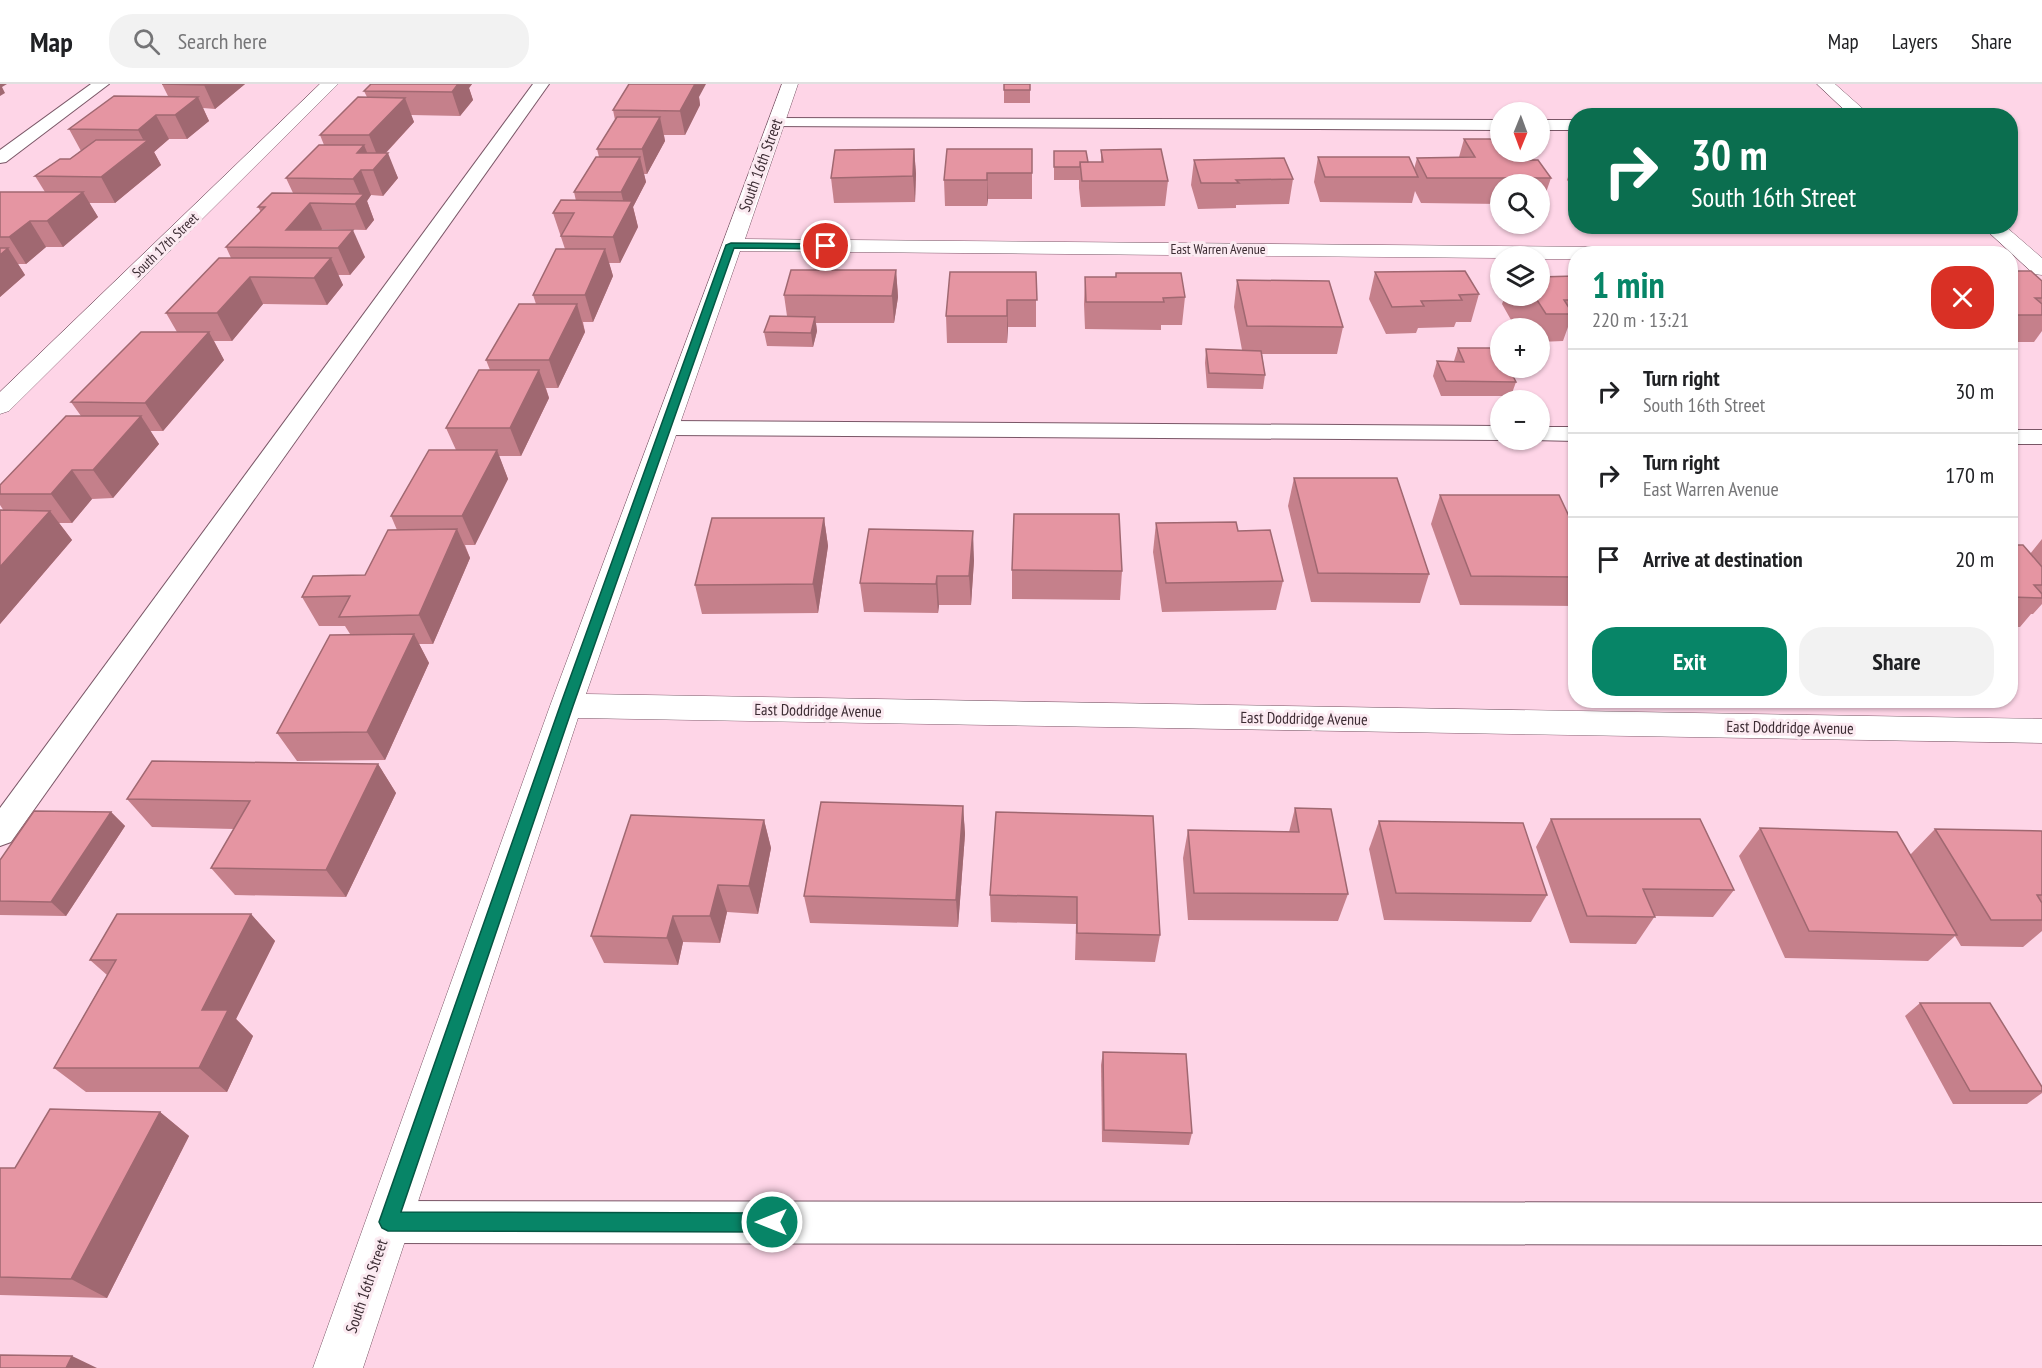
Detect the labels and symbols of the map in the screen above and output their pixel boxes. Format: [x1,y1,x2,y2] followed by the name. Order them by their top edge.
[1490,102,1550,162] north arrow
[734,115,786,214] street label: South 16th Street
[128,209,202,281] street label: South 17th Street
[800,220,851,271] pin
[1170,240,1266,258] street label: East Warren Avenue
[754,699,882,721] street label: East Doddridge Avenue
[1240,707,1368,729] street label: East Doddridge Avenue
[1726,716,1854,738] street label: East Doddridge Avenue
[740,1190,804,1254] position arrow
[341,1236,392,1336] street label: South 16th Street

